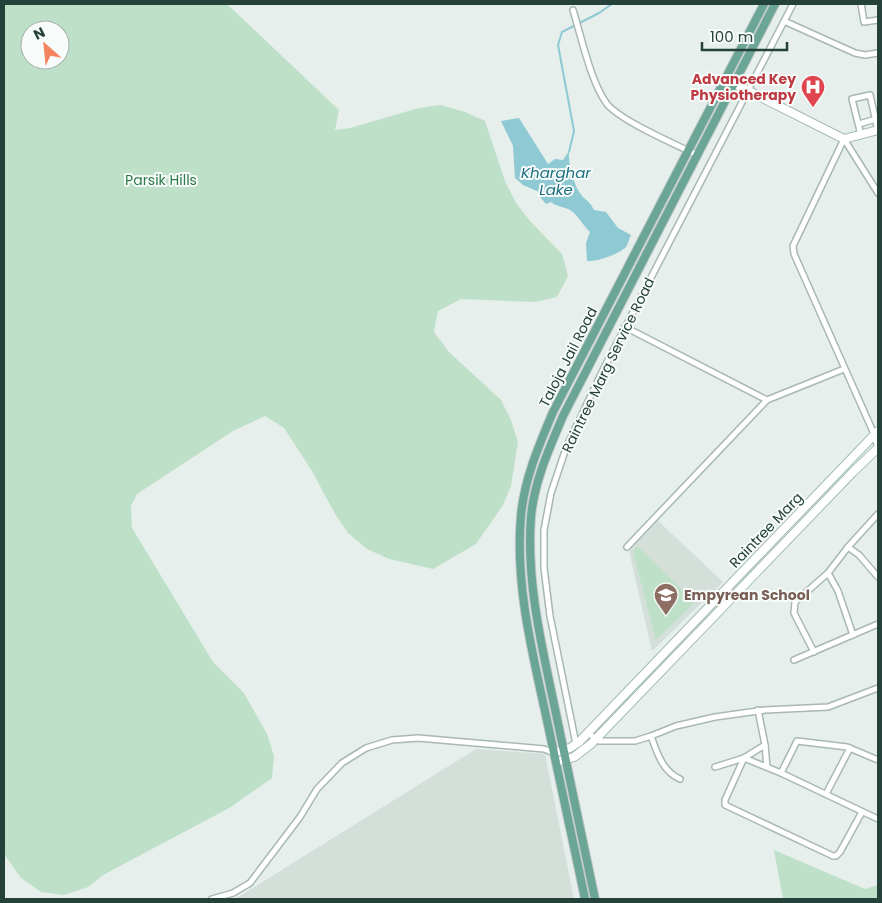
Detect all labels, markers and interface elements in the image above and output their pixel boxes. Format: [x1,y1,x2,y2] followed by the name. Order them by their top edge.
[20,20,70,70] north arrow
[702,20,787,52] scale bar
[30,22,48,45] text: N
[710,26,753,47] text: 100 m
[691,69,796,105] place label: Advanced Key Physiotherapy
[800,74,826,108] hospital icon: Advanced Key Physiotherapy
[521,162,591,200] water label: Kharghar Lake
[125,170,197,190] park label: Parsik Hills
[557,274,659,456] street label: Raintree Marg Service Road
[534,303,602,411] street label: Taloja Jail Road
[725,488,807,572] street label: Raintree Marg
[653,582,679,616] school or university icon: Empyrean School
[684,585,810,605] place label: Empyrean School

